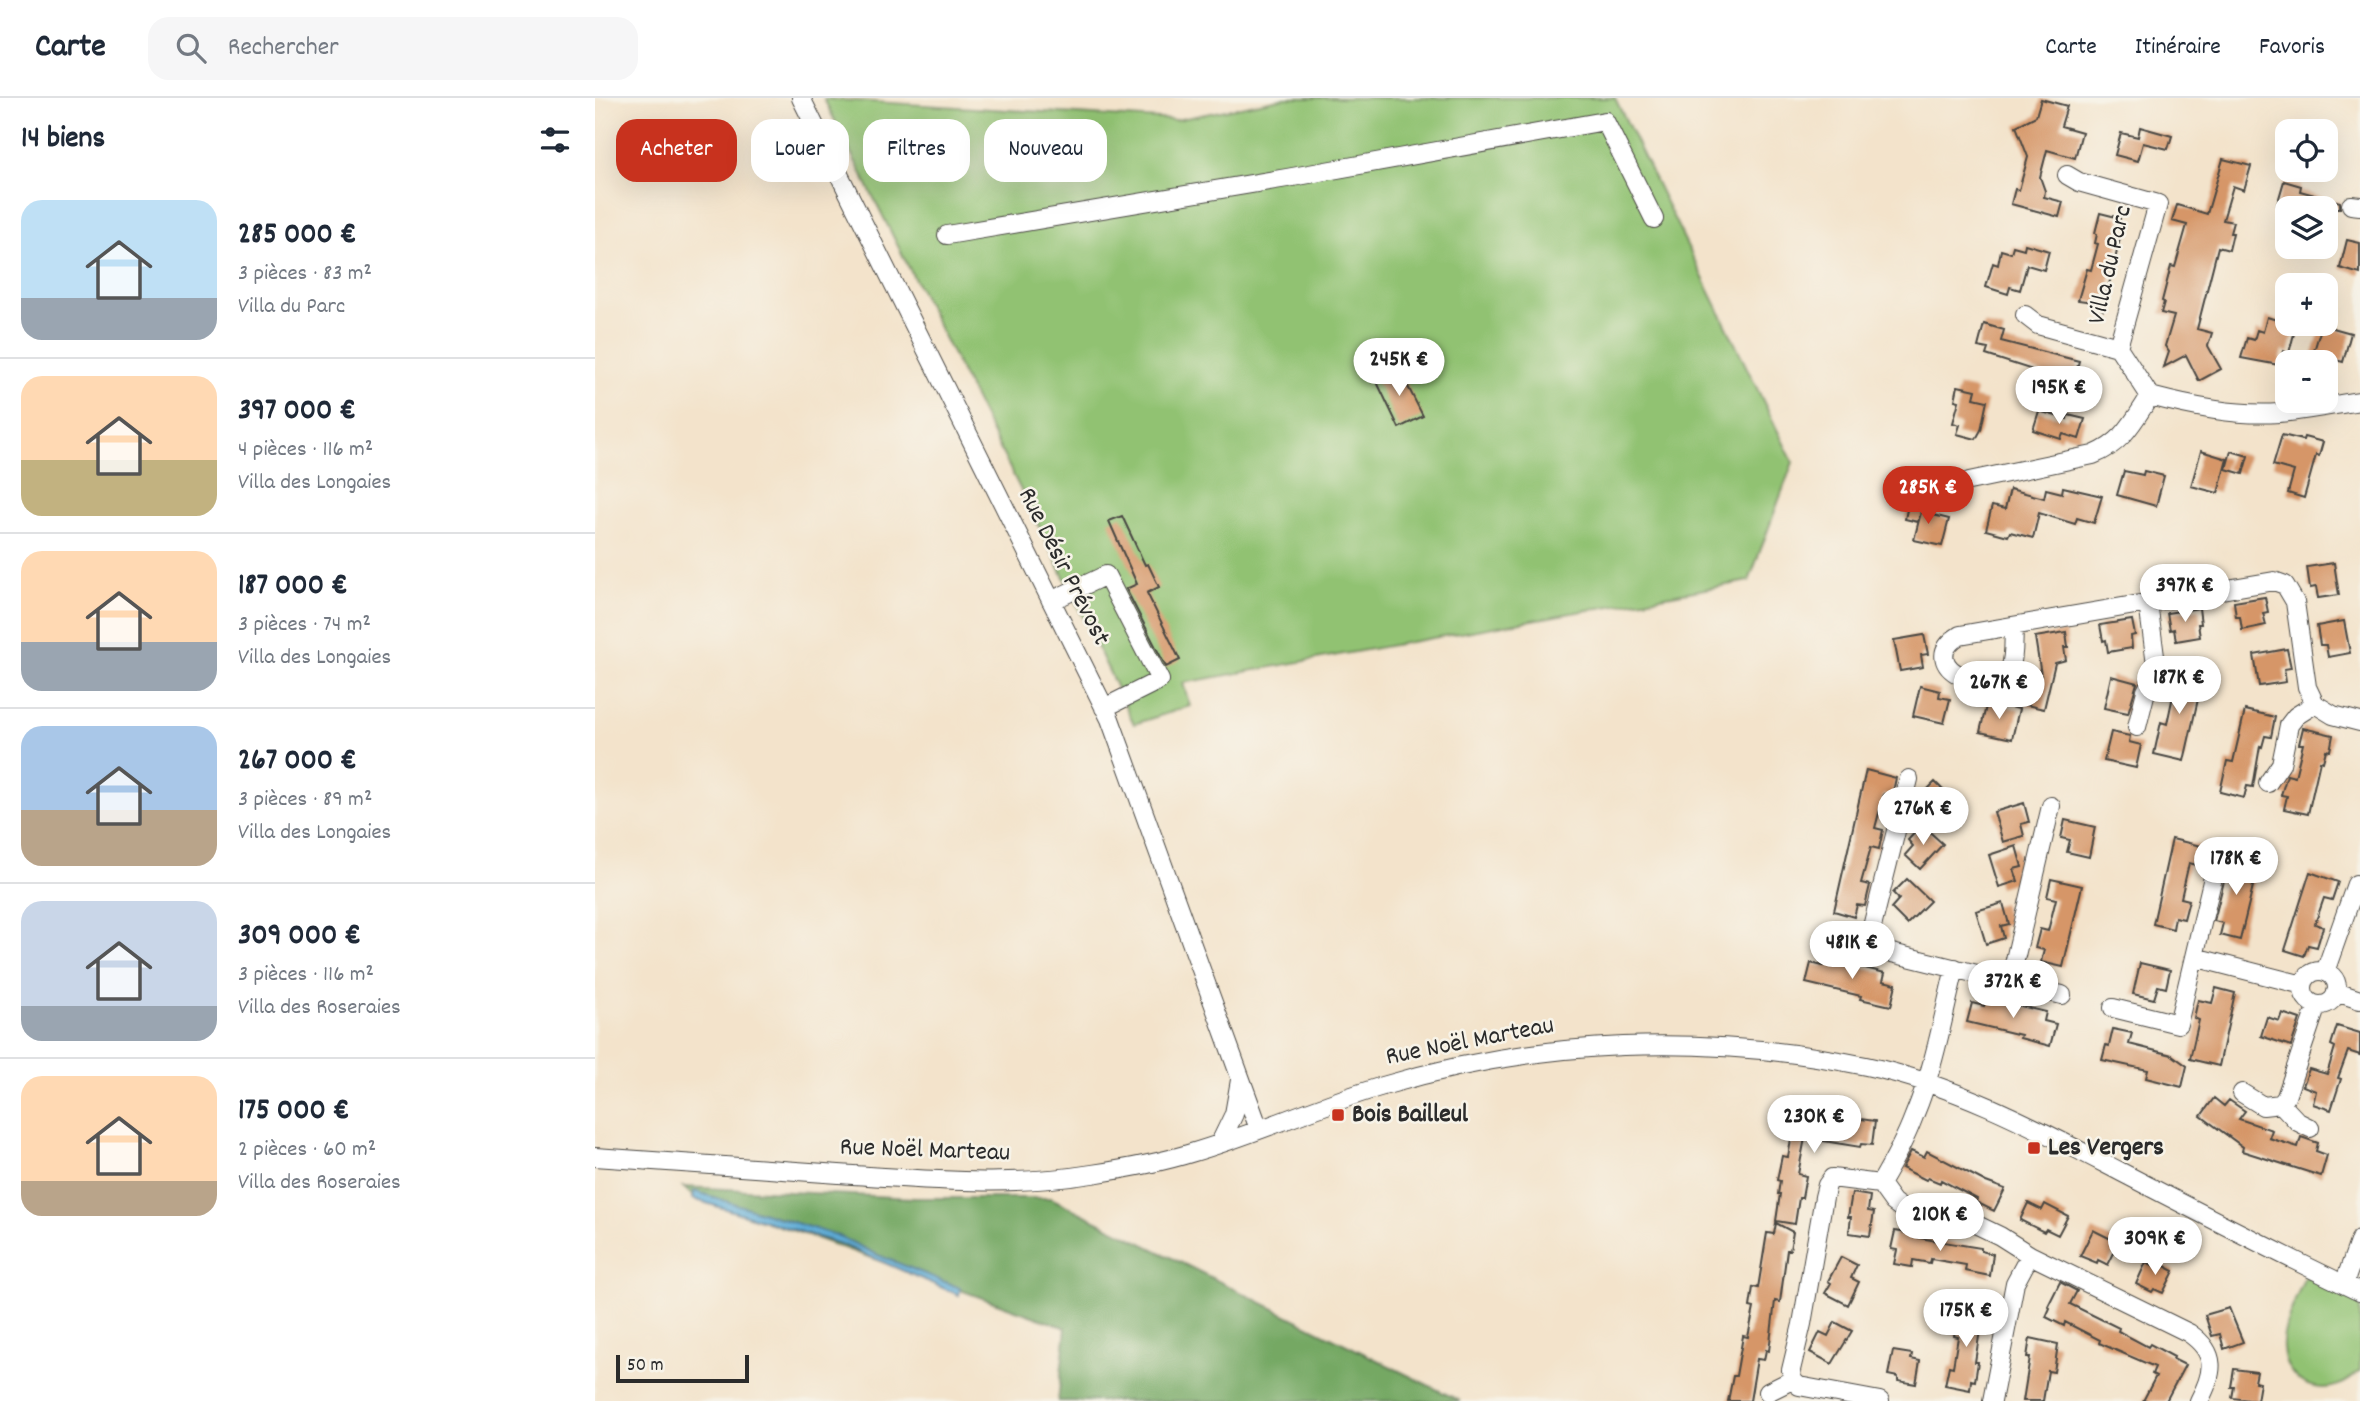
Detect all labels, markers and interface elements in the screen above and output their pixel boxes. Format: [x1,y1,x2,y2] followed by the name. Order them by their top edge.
[148,17,638,80] search box
[35,25,106,72] text: Carte
[172,29,210,67] icon: search
[228,30,339,67] text: Rechercher
[2045,31,2097,65] text: Carte
[2135,31,2221,65] text: Itinéraire
[2259,31,2325,65] text: Favoris
[21,119,105,162] text: 14 biens
[616,119,737,182] chip: Acheter
[751,119,849,182] chip: Louer
[863,119,970,182] chip: Filtres
[984,119,1107,182] chip: Nouveau
[2275,119,2338,413] map controls
[2275,119,2338,182] button: locate
[536,121,574,159] icon: filters
[2275,196,2338,259] button: layers
[2079,202,2143,328] street label: Villa du Parc
[238,215,357,258] text: 285 000 €
[77,228,161,312] icon: home
[238,258,372,291] text: 3 pièces · 83 m²
[2275,273,2338,336] button: +
[238,291,345,324] text: Villa du Parc
[1342,338,1456,398] pin: 245K €
[1370,344,1428,377] text: 245K €
[2275,350,2338,413] button: −
[2002,366,2116,426] pin: 195K €
[2032,372,2086,405] text: 195K €
[238,391,356,434] text: 397 000 €
[77,404,161,488] icon: home
[238,434,373,467] text: 4 pièces · 116 m²
[1871,466,1985,526] pin: 285K €
[238,467,391,500] text: Villa des Longaies
[1899,472,1957,505] text: 285K €
[1007,482,1119,653] street label: Rue Désir Prévost
[2128,564,2242,624] pin: 397K €
[238,566,348,609] text: 187 000 €
[2156,570,2214,603] text: 397K €
[77,579,161,663] icon: home
[238,609,371,642] text: 3 pièces · 74 m²
[238,642,391,675] text: Villa des Longaies
[2122,656,2236,716] pin: 187K €
[1942,662,2056,721] pin: 267K €
[2153,662,2205,695] text: 187K €
[1970,667,2028,700] text: 267K €
[238,741,357,784] text: 267 000 €
[77,754,161,838] icon: home
[238,784,372,817] text: 3 pièces · 89 m²
[1866,788,1980,847] pin: 276K €
[1894,793,1952,826] text: 276K €
[238,817,391,850] text: Villa des Longaies
[2179,838,2293,897] pin: 178K €
[2210,843,2262,876] text: 178K €
[238,916,361,959] text: 309 000 €
[1795,922,1909,981] pin: 481K €
[1826,927,1878,960] text: 481K €
[77,929,161,1013] icon: home
[238,959,374,992] text: 3 pièces · 116 m²
[1956,960,2070,1020] pin: 372K €
[1984,966,2042,999] text: 372K €
[238,992,401,1025] text: Villa des Roseraies
[1383,1008,1557,1076] street label: Rue Noël Marteau
[238,1091,349,1134] text: 175 000 €
[1757,1096,1871,1155] pin: 230K €
[1352,1097,1469,1134] place label: Bois Bailleul
[1783,1101,1845,1134] text: 230K €
[77,1104,161,1188] icon: home
[1330,1107,1346,1123] marker: Bois Bailleul
[839,1130,1011,1172] street label: Rue Noël Marteau
[2048,1130,2164,1167] place label: Les Vergers
[238,1134,376,1167] text: 2 pièces · 60 m²
[2026,1140,2042,1156] marker: Les Vergers
[238,1167,401,1200] text: Villa des Roseraies
[1883,1194,1997,1253] pin: 210K €
[1912,1199,1968,1232] text: 210K €
[2098,1218,2212,1277] pin: 309K €
[2124,1223,2186,1256] text: 309K €
[1909,1290,2023,1349] pin: 175K €
[1939,1295,1993,1328] text: 175K €
[616,1352,749,1384] scale bar
[627,1353,664,1380] text: 50 m

